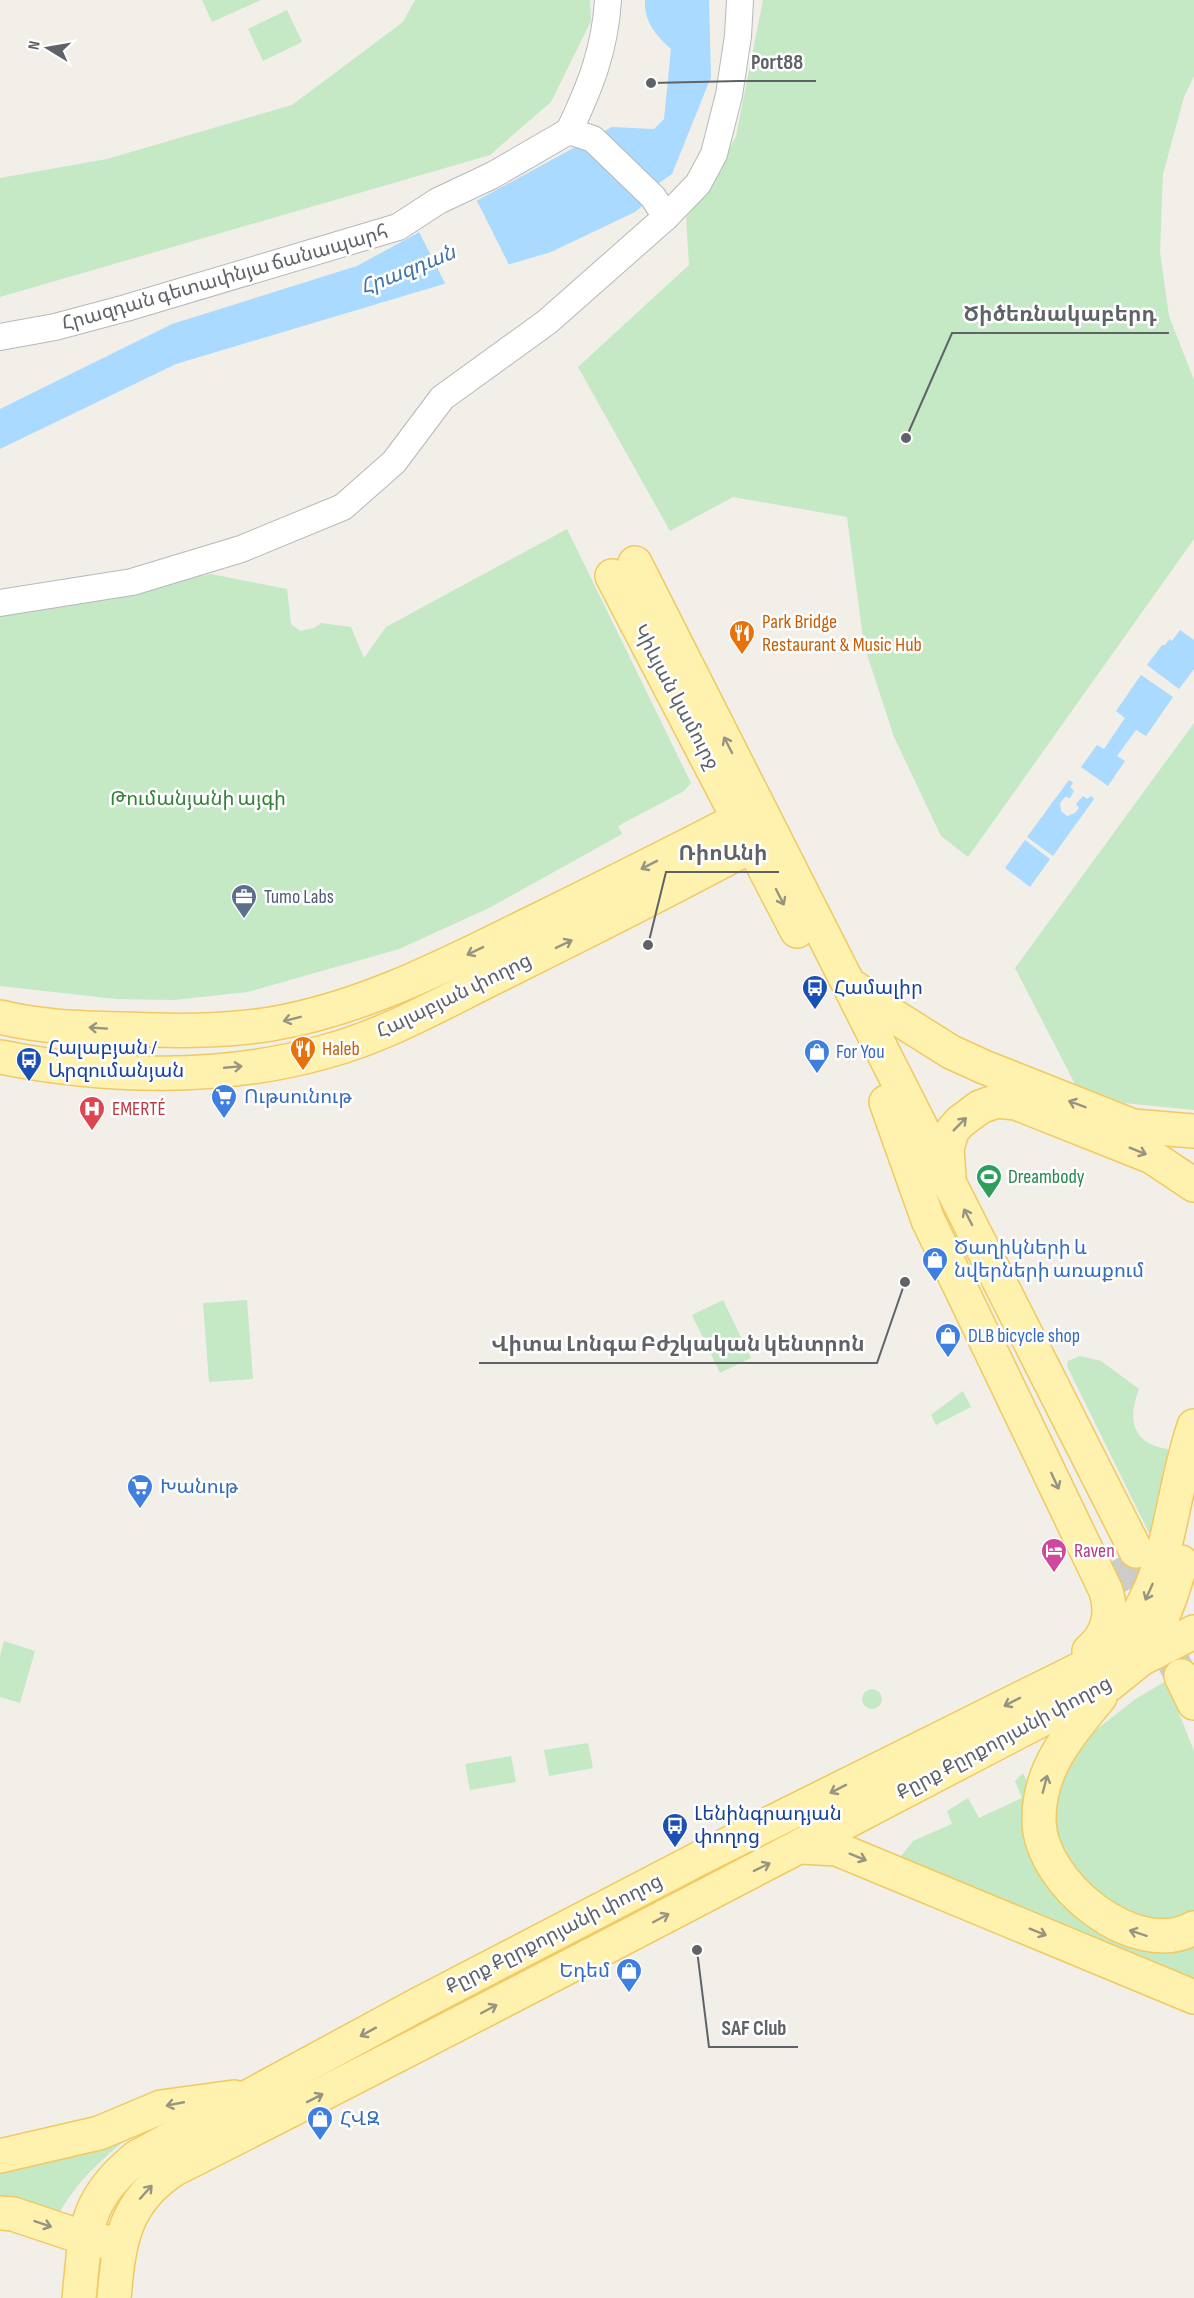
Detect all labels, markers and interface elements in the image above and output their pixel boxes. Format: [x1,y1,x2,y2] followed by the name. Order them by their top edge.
[18,18,78,78] north arrow
[25,39,45,51] text: N
[739,42,816,81] callout: Port88
[751,50,803,75] text: Port88
[59,220,391,336] street label: Հրազդան գետափնյա ճանապարհ
[357,239,461,300] water label: Հրազդան
[952,294,1169,333] callout: Ծիծեռնակաբերդ
[964,302,1157,327] text: Ծիծեռնակաբերդ
[762,610,922,657] place label: Park Bridge Restaurant & Music Hub
[727,618,757,656] restaurant icon: Park Bridge Restaurant & Music Hub
[628,621,724,773] street label: Կիևյան կամուրջ
[721,737,733,755] one-way arrow
[110,787,286,811] park label: Թումանյանի այգի
[666,833,779,872] callout: ՌիոԱնի
[679,841,767,866] text: ՌիոԱնի
[641,860,659,871] one-way arrow
[229,882,259,920] office icon: Tumo Labs
[264,885,334,909] place label: Tumo Labs
[775,888,786,906] one-way arrow
[555,937,573,949] one-way arrow
[466,946,484,958] one-way arrow
[373,948,535,1044] street label: Հալաբյան փողոց
[800,973,830,1011] bus stop icon: Համալիր
[834,976,923,1000] place label: Համալիր
[283,1013,302,1025] one-way arrow
[89,1023,109,1034] one-way arrow
[288,1034,318,1072] restaurant icon: Haleb
[48,1036,184,1083] place label: Հալաբյան / Արզումանյան
[322,1037,360,1061] place label: Haleb
[802,1037,832,1075] shop icon: For You
[836,1040,885,1064] place label: For You
[14,1045,44,1083] bus stop icon: Հալաբյան / Արզումանյան
[223,1062,243,1073] one-way arrow
[209,1082,239,1120] supermarket icon: Ութսունութ
[244,1085,352,1109] place label: Ութսունութ
[77,1094,107,1132] hospital icon: EMERTÉ
[112,1097,166,1121] place label: EMERTÉ
[1068,1097,1087,1108] one-way arrow
[953,1116,967,1131] one-way arrow
[1129,1146,1147,1157] one-way arrow
[974,1162,1004,1200] sports icon: Dreambody
[1008,1165,1085,1189] place label: Dreambody
[962,1209,974,1227] one-way arrow
[954,1236,1144,1283] place label: Ծաղիկների և նվերների առաքում
[920,1245,950,1283] shop icon: Ծաղիկների և նվերների առաքում
[933,1321,963,1359] shop icon: DLB bicycle shop
[479,1324,877,1363] callout: Վիտա Լոնգա Բժշկական կենտրոն
[968,1324,1080,1348] place label: DLB bicycle shop
[491,1332,865,1357] text: Վիտա Լոնգա Բժշկական կենտրոն
[125,1472,155,1510] supermarket icon: Խանութ
[1050,1472,1061,1490] one-way arrow
[160,1475,239,1499] place label: Խանութ
[1039,1536,1069,1574] hotel icon: Raven
[1074,1539,1115,1563] place label: Raven
[1143,1582,1155,1600] one-way arrow
[892,1671,1116,1805] street label: Քըրք Քըրքորյանի փողոց
[1003,1696,1021,1708] one-way arrow
[1039,1775,1051,1794] one-way arrow
[829,1784,847,1796] one-way arrow
[694,1802,842,1849] place label: Լենինգրադյան փողոց
[660,1811,690,1849] bus stop icon: Լենինգրադյան փողոց
[848,1852,867,1863] one-way arrow
[752,1860,770,1872] one-way arrow
[442,1869,666,1999] street label: Քըրք Քըրքորյանի փողոց
[652,1912,669,1924] one-way arrow
[1029,1927,1047,1938] one-way arrow
[1129,1927,1148,1938] one-way arrow
[614,1956,644,1994] shop icon: Եդեմ
[559,1959,610,1983] place label: Եդեմ
[479,2003,497,2014] one-way arrow
[709,2008,798,2047] callout: SAF Club
[722,2016,786,2041] text: SAF Club
[360,2026,377,2038] one-way arrow
[306,2091,324,2103] one-way arrow
[166,2099,186,2110] one-way arrow
[305,2104,335,2142] shop icon: ՀՎԶ
[340,2107,380,2131] place label: ՀՎԶ
[139,2185,153,2200] one-way arrow
[33,2219,52,2230] one-way arrow

